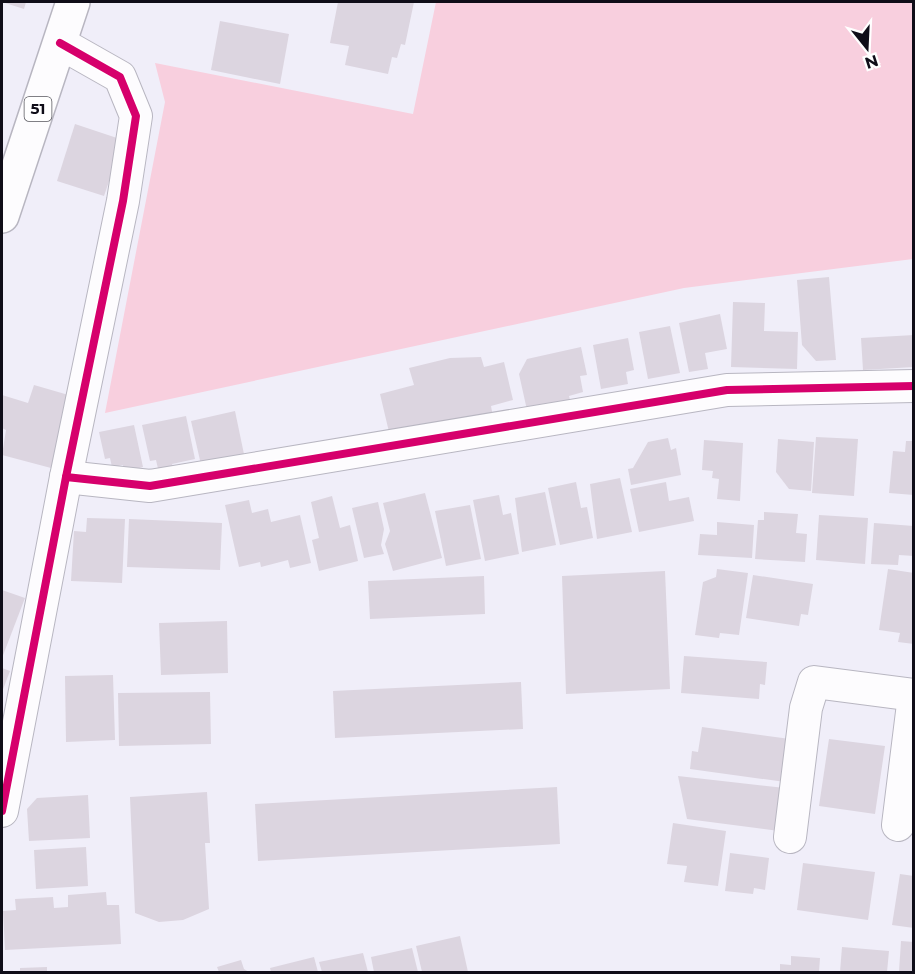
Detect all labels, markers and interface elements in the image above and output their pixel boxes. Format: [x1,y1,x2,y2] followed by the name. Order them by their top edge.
[837,18,897,78] north arrow
[862,51,881,73] text: N
[24,97,51,121] road number: 51

